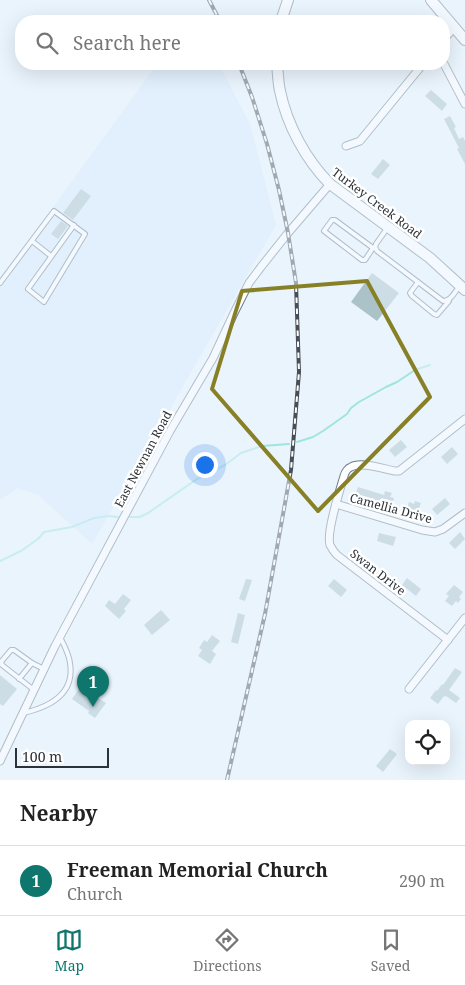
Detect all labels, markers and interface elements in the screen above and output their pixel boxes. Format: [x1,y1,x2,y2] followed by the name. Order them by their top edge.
[15,15,450,70] search box
[33,29,61,57] icon: search
[73,30,181,56] text: Search here
[328,164,426,243] street label: Turkey Creek Road
[110,407,176,510] street label: East Newnan Road
[192,452,218,478] your location
[348,489,434,527] street label: Camellia Drive
[347,545,409,599] street label: Swan Drive
[77,666,109,707] pin: 1
[405,720,450,765] map controls
[405,720,450,765] button: locate
[15,745,109,768] scale bar
[22,747,62,766] text: 100 m
[20,799,98,827] text: Nearby
[67,857,328,883] text: Freeman Memorial Church
[31,870,41,892] text: 1
[399,870,445,892] text: 290 m
[67,883,123,905] text: Church
[55,926,84,975] tab: Map
[193,926,262,975] tab: Directions
[371,926,410,975] tab: Saved

